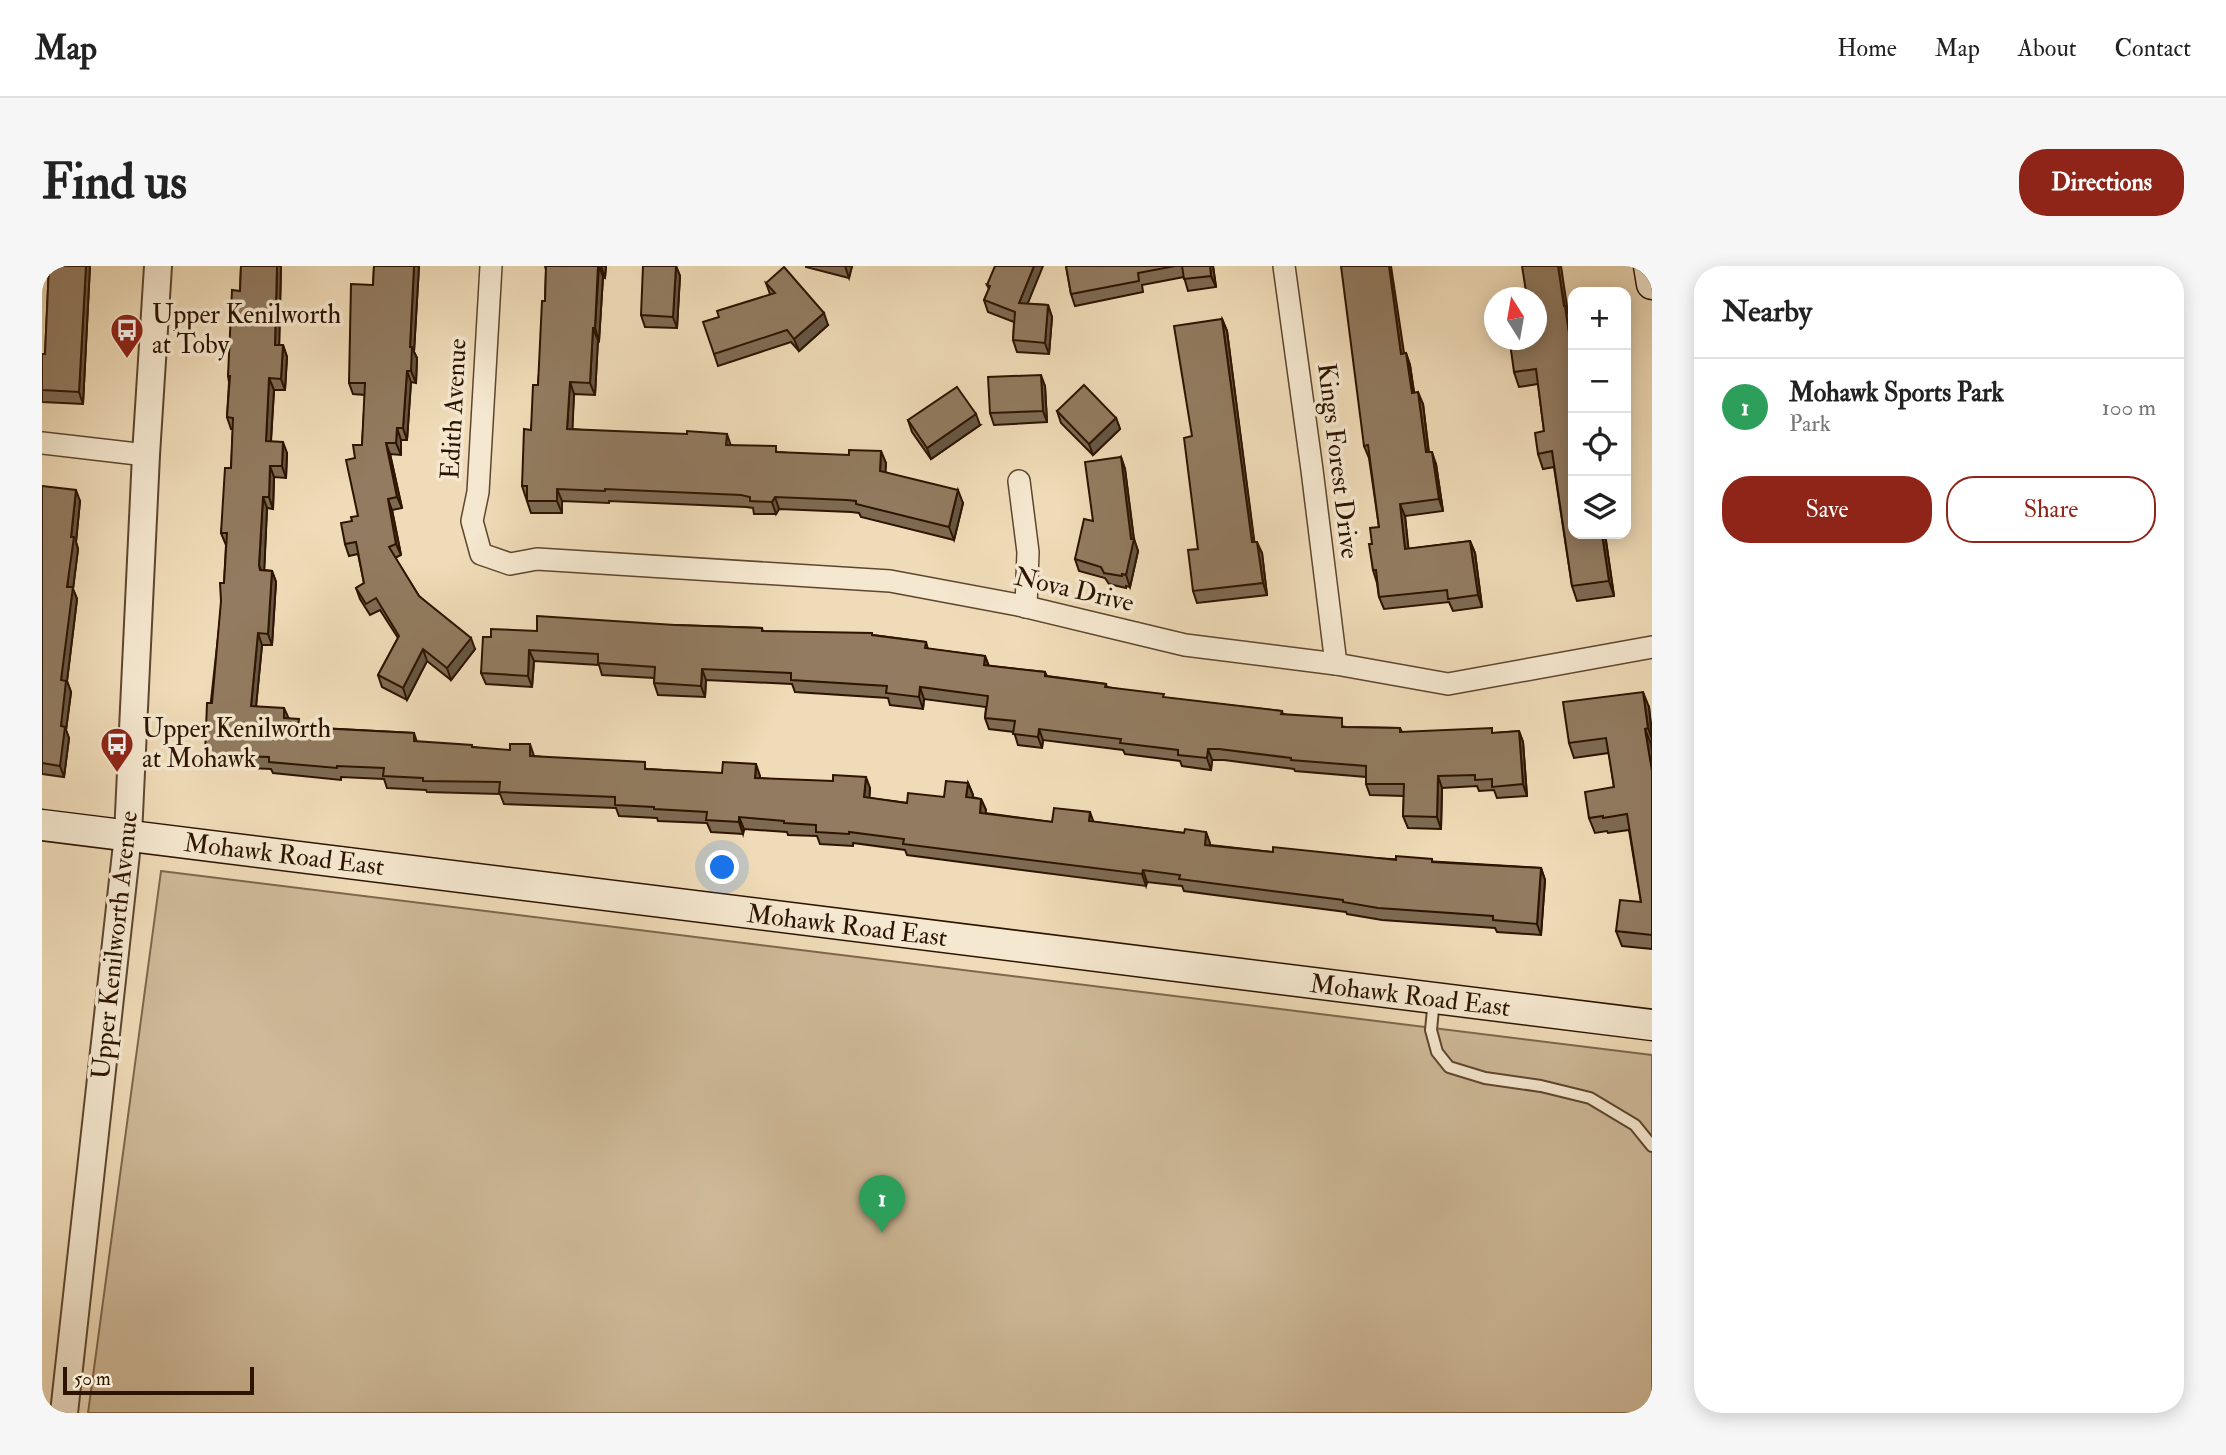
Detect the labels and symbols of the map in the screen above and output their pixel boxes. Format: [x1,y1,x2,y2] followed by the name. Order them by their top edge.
[1484,287,1547,350] north arrow
[152,299,342,361] place label: Upper Kenilworth at Toby
[108,311,146,360] bus stop icon: Upper Kenilworth at Toby
[434,338,474,480] street label: Edith Avenue
[1310,361,1366,561] street label: Kings Forest Drive
[1011,561,1137,619] street label: Nova Drive
[142,713,332,775] place label: Upper Kenilworth at Mohawk
[98,725,136,774] bus stop icon: Upper Kenilworth at Mohawk
[85,809,146,1081] street label: Upper Kenilworth Avenue
[182,827,386,883] street label: Mohawk Road East
[705,850,739,884] your location
[745,898,949,954] street label: Mohawk Road East
[1308,968,1512,1024] street label: Mohawk Road East
[859,1175,905,1233] pin: 1
[63,1364,254,1396] scale bar

